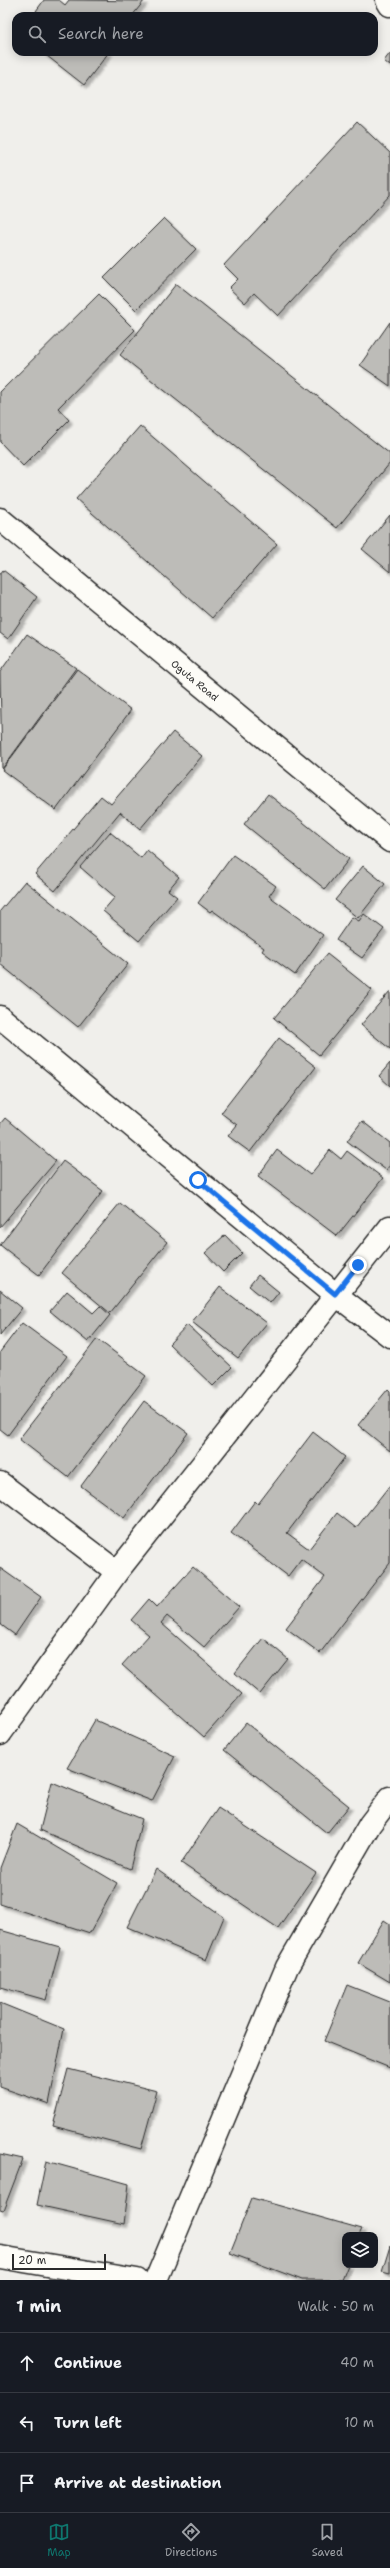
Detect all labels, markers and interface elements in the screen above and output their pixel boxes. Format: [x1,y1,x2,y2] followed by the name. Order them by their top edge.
[12,12,378,56] search box
[26,23,48,45] icon: search
[58,24,144,44] text: Search here
[169,657,222,704] street label: Oguta Road
[189,1171,207,1189] route start
[349,1256,367,1274] route end
[342,2232,378,2268] map controls
[342,2232,378,2268] button: layers
[12,2252,106,2271] scale bar
[18,2253,46,2268] text: 20 m
[16,2295,61,2317] text: 1 min
[297,2298,374,2315] text: Walk · 50 m
[16,2352,38,2374] icon: ahead
[54,2353,122,2373] text: Continue
[340,2354,374,2371] text: 40 m
[16,2412,38,2434] icon: left
[54,2413,122,2433] text: Turn left
[344,2414,374,2431] text: 10 m
[16,2472,38,2494] icon: arrive
[54,2473,222,2493] text: Arrive at destination
[47,2521,71,2560] tab: Map
[165,2521,217,2560] tab: Directions
[312,2521,343,2560] tab: Saved

